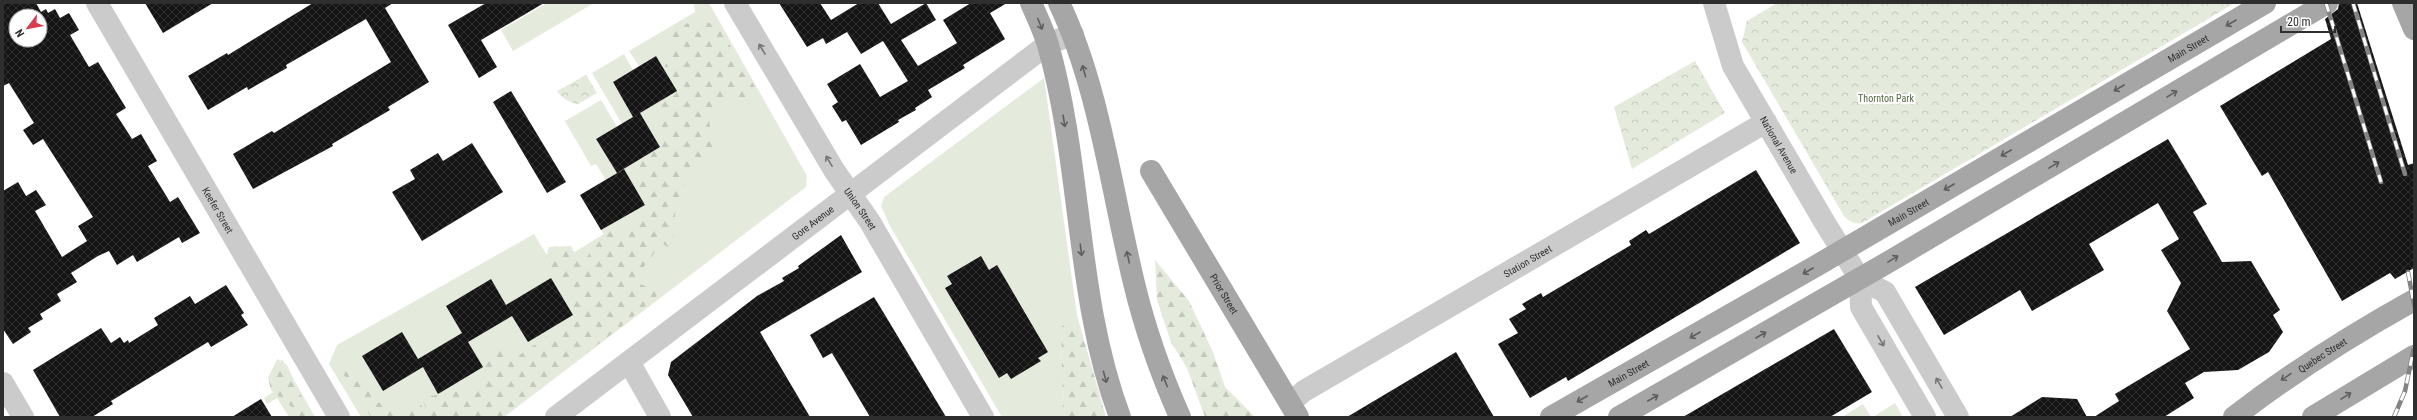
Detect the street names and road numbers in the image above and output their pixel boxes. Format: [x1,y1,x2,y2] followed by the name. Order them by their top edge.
[2166,32,2210,64] street label: Main Street
[1758,114,1800,175] street label: National Avenue
[200,185,236,235] street label: Keefer Street
[842,185,879,232] street label: Union Street
[1886,196,1931,228] street label: Main Street
[789,203,836,242] street label: Gore Avenue
[1501,243,1554,279] street label: Station Street
[1208,272,1241,316] street label: Prior Street
[2296,335,2349,375] street label: Quebec Street
[1606,357,1651,389] street label: Main Street

